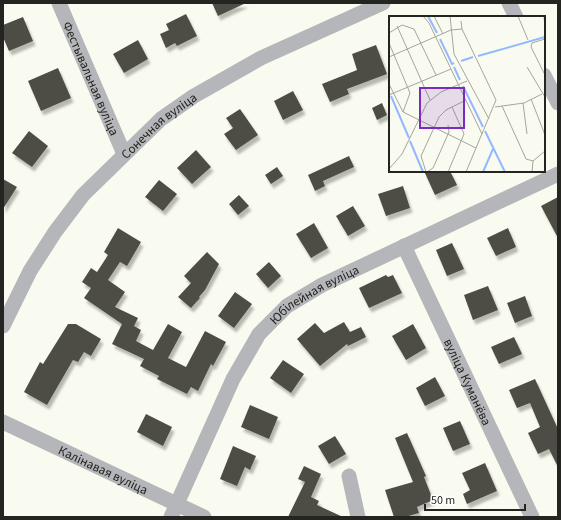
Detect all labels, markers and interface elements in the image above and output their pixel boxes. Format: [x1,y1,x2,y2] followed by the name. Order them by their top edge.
[389,16,545,172] inset map
[58,19,123,139] street label: Фестывальная вуліца
[117,89,201,163] street label: Сонечная вуліца
[266,261,362,329] street label: Юбілейная вуліца
[439,336,495,429] street label: вуліца Куманёва
[55,441,151,499] street label: Калінавая вуліца
[425,486,525,512] scale bar
[431,492,455,509] text: 50 m

